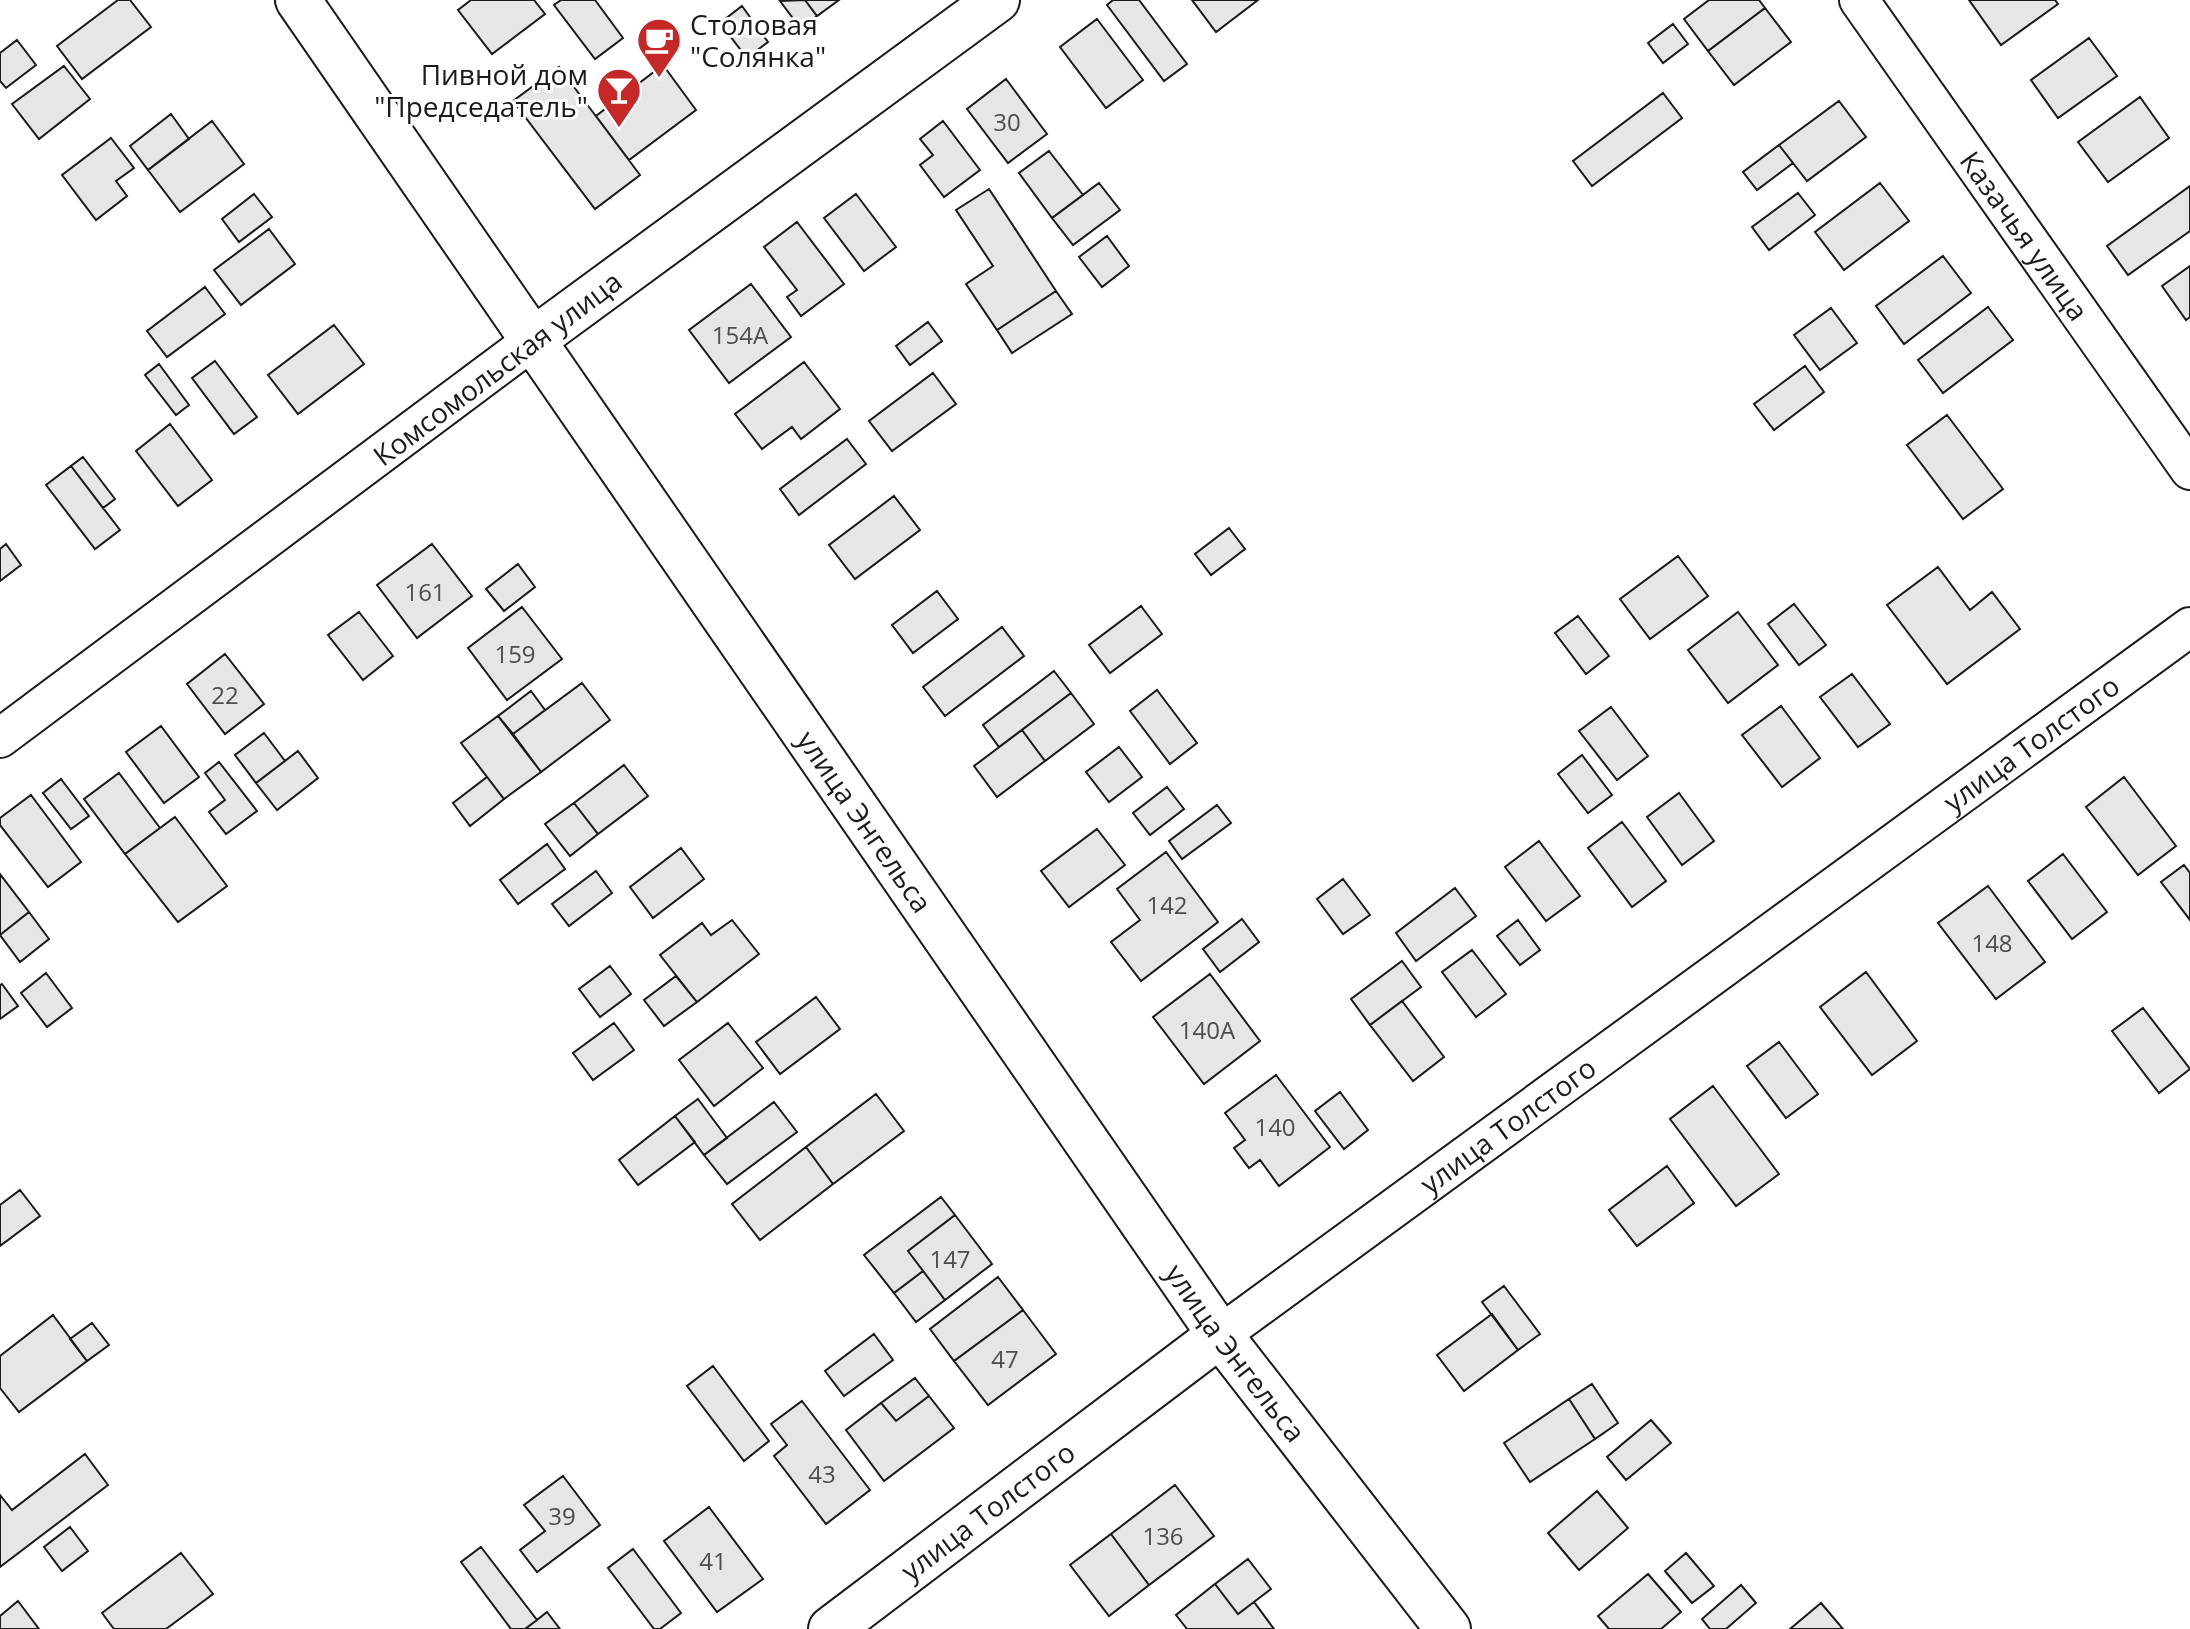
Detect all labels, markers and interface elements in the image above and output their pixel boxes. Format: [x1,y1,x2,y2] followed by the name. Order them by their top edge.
[690,5,826,75] place label: Столовая "Солянка"
[635,16,683,79] cafe icon: Столовая "Солянка"
[374,55,588,125] place label: Пивной дом "Председатель"
[595,66,643,129] bar icon: Пивной дом "Председатель"
[993,105,1021,138] house number: 30
[1952,143,2098,328] street label: Казачья улица
[365,262,629,474] street label: Комсомольская улица
[712,318,769,351] house number: 154А
[404,575,446,608] house number: 161
[494,637,536,670] house number: 159
[1935,666,2127,820] street label: улица Толстого
[211,678,239,711] house number: 22
[789,723,941,920] street label: улица Энгельса
[1146,888,1188,921] house number: 142
[1971,926,2013,959] house number: 148
[1179,1013,1236,1046] house number: 140А
[1412,1048,1603,1202] street label: улица Толстого
[1254,1110,1296,1143] house number: 140
[929,1242,971,1275] house number: 147
[1157,1256,1315,1449] street label: улица Энгельса
[991,1342,1019,1375] house number: 47
[893,1433,1082,1589] street label: улица Толстого
[808,1457,836,1490] house number: 43
[548,1499,576,1532] house number: 39
[1142,1519,1184,1552] house number: 136
[699,1544,727,1577] house number: 41

